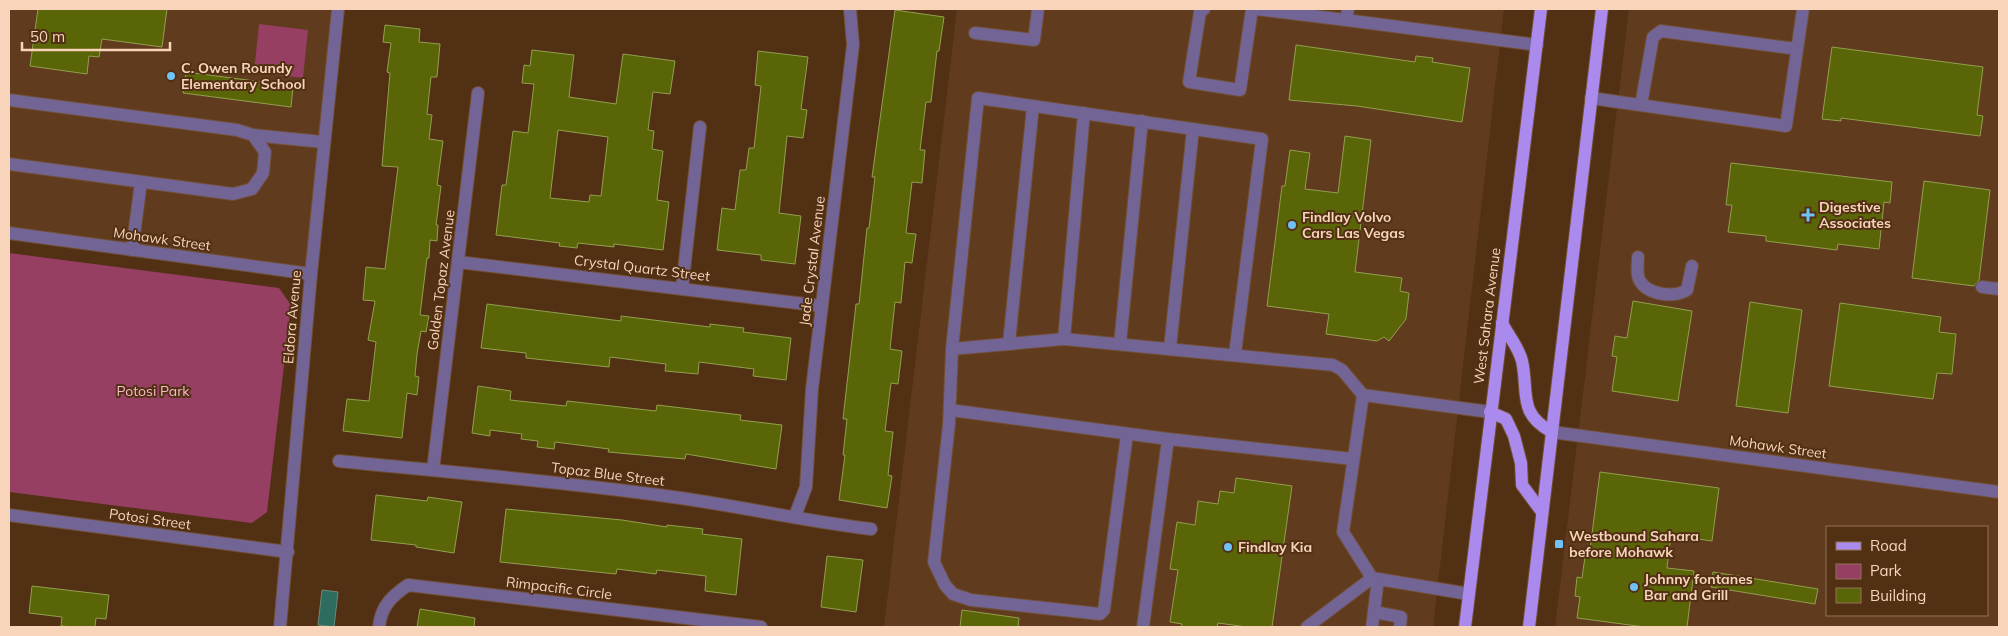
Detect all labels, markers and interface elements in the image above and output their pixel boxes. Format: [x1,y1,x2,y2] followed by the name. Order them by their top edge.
[22,20,170,52] scale bar
[30,27,65,46] text: 50 m
[181,59,305,93] place label: C. Owen Roundy Elementary School
[165,70,177,82] marker: C. Owen Roundy Elementary School
[795,195,829,327] street label: Jade Crystal Avenue
[1819,198,1891,232] place label: Digestive Associates
[1302,208,1405,242] place label: Findlay Volvo Cars Las Vegas
[1801,208,1815,222] marker: Digestive Associates
[423,209,459,351] street label: Golden Topaz Avenue
[1286,219,1298,231] marker: Findlay Volvo Cars Las Vegas
[112,223,212,255] street label: Mohawk Street
[1470,247,1504,385] street label: West Sahara Avenue
[573,251,711,285] street label: Crystal Quartz Street
[279,269,305,365] street label: Eldora Avenue
[117,382,190,400] park label: Potosi Park
[1728,431,1828,463] street label: Mohawk Street
[550,458,666,490] street label: Topaz Blue Street
[108,504,192,534] street label: Potosi Street
[1826,526,1988,616] legend
[1569,527,1699,561] place label: Westbound Sahara before Mohawk
[1870,536,1907,555] text: Road
[1238,538,1312,556] place label: Findlay Kia
[1553,538,1565,550] marker: Westbound Sahara before Mohawk
[1222,541,1234,553] marker: Findlay Kia
[1870,561,1902,580] text: Park
[1644,570,1753,604] place label: Johnny fontanes Bar and Grill
[505,573,613,603] street label: Rimpacific Circle
[1628,581,1640,593] marker: Johnny fontanes Bar and Grill
[1870,586,1926,605] text: Building

